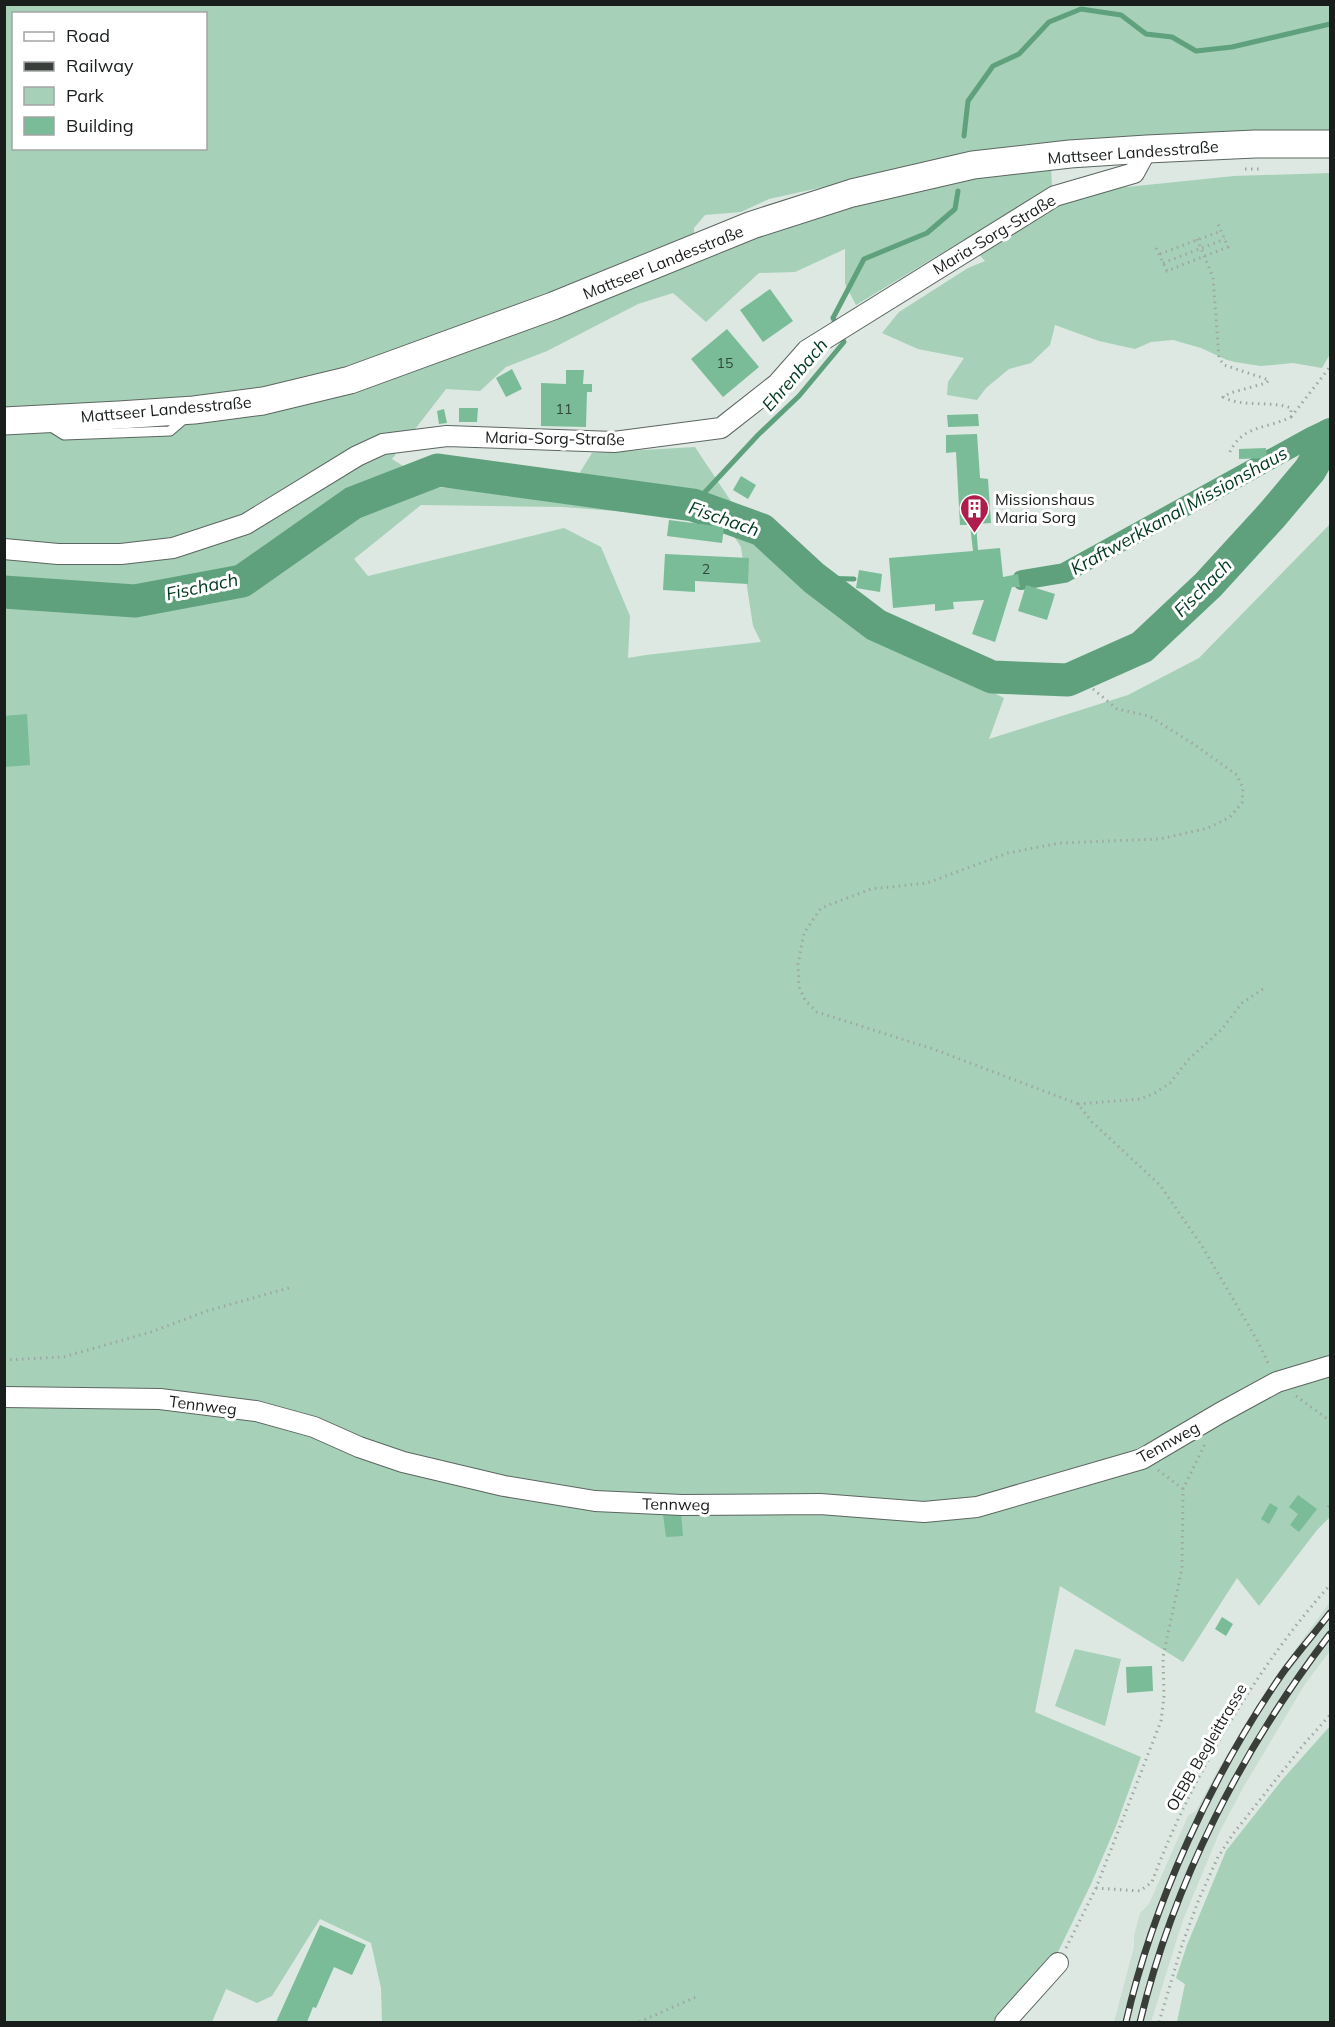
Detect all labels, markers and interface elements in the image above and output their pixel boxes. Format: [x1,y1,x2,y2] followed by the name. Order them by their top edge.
[12,12,207,150] legend
[66,24,110,47] text: Road
[66,54,134,77] text: Railway
[66,84,105,107] text: Park
[66,114,134,137] text: Building
[1047,136,1219,168] street label: Mattseer Landesstraße
[929,189,1059,279] street label: Maria-Sorg-Straße
[580,221,746,303] street label: Mattseer Landesstraße
[757,334,832,416] water label: Ehrenbach
[717,354,733,372] house number: 15
[80,392,252,426] street label: Mattseer Landesstraße
[556,400,572,418] house number: 11
[485,427,625,449] street label: Maria-Sorg-Straße
[1066,441,1291,580] water label: Kraftwerkkanal Missionshaus
[995,489,1095,527] place label: Missionshaus Maria Sorg
[958,492,990,534] building icon: Missionshaus Maria Sorg
[686,496,762,541] water label: Fischach
[1169,554,1237,622] water label: Fischach
[702,560,710,578] house number: 2
[164,568,240,605] water label: Fischach
[168,1391,238,1419] street label: Tennweg
[1133,1417,1203,1467] street label: Tennweg
[642,1493,710,1515] street label: Tennweg
[1161,1680,1251,1814] street label: OEBB Begleittrasse

